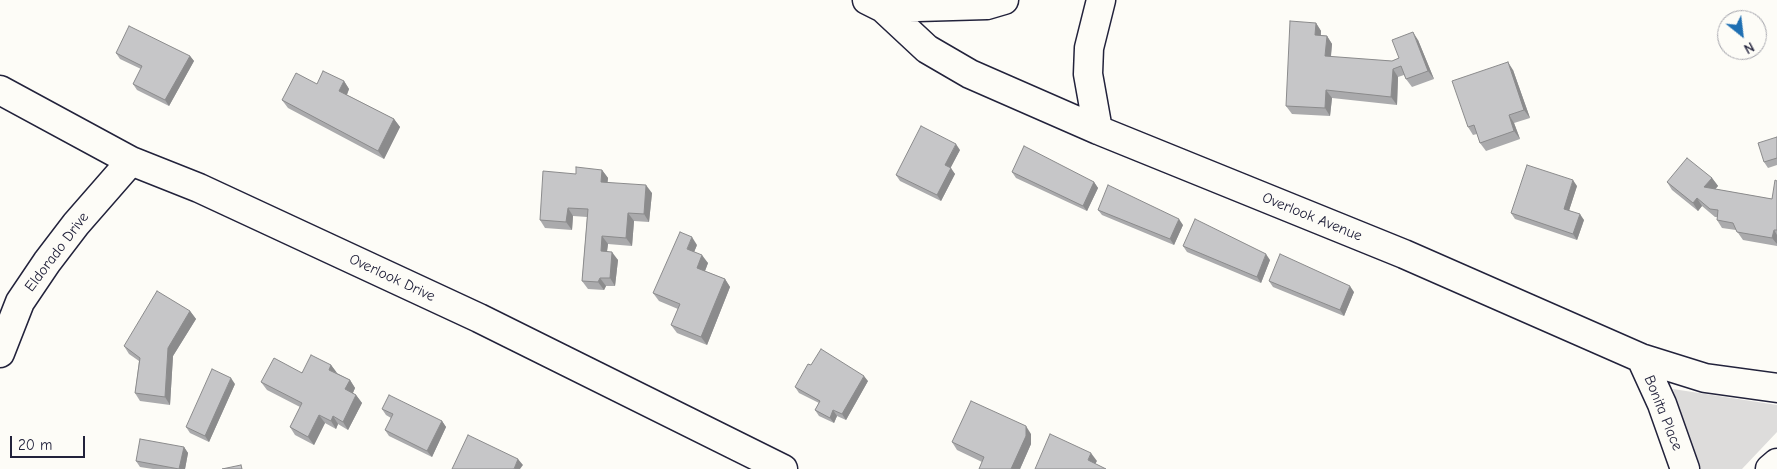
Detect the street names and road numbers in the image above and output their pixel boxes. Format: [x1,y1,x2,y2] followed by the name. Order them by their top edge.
[1259,189,1365,245] street label: Overlook Avenue
[21,209,93,295] street label: Eldorado Drive
[346,250,438,306] street label: Overlook Drive
[1640,373,1686,453] street label: Bonita Place

